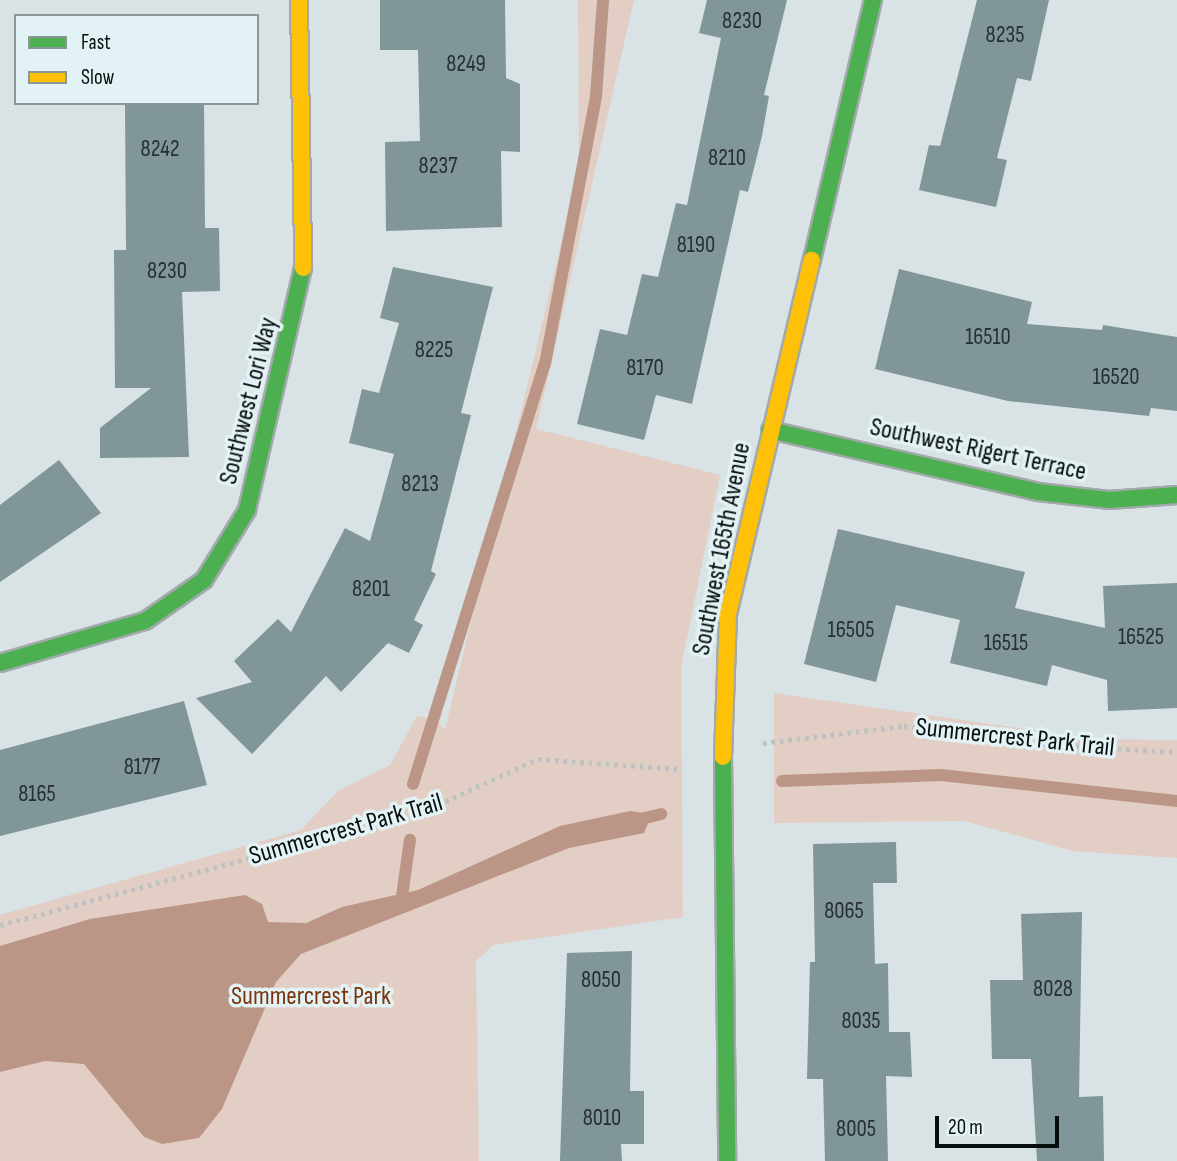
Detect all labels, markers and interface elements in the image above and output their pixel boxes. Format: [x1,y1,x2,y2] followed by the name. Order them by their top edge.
[722,7,762,35] house number: 8230
[14,14,259,105] legend
[986,21,1024,49] house number: 8235
[81,30,111,55] text: Fast
[446,50,486,78] house number: 8249
[81,65,114,90] text: Slow
[141,135,179,163] house number: 8242
[708,144,746,172] house number: 8210
[419,152,457,180] house number: 8237
[677,231,715,259] house number: 8190
[147,257,187,285] house number: 8230
[213,314,285,488] street label: Southwest Lori Way
[965,323,1011,351] house number: 16510
[415,336,453,364] house number: 8225
[626,354,664,382] house number: 8170
[1092,363,1140,391] house number: 16520
[867,412,1089,488] street label: Southwest Rigert Terrace
[686,440,758,658] street label: Southwest 165th Avenue
[401,470,439,498] house number: 8213
[352,575,390,603] house number: 8201
[828,616,874,644] house number: 16505
[1118,623,1164,651] house number: 16525
[984,629,1028,657] house number: 16515
[914,712,1116,764] street label: Summercrest Park Trail
[124,753,160,781] house number: 8177
[18,780,56,808] house number: 8165
[246,788,446,872] street label: Summercrest Park Trail
[824,897,864,925] house number: 8065
[581,966,621,994] house number: 8050
[1033,975,1073,1003] house number: 8028
[231,981,391,1013] park label: Summercrest Park
[841,1007,881,1035] house number: 8035
[939,1102,1063,1146] scale bar
[583,1104,621,1132] house number: 8010
[836,1115,876,1143] house number: 8005
[948,1115,983,1140] text: 20 m

